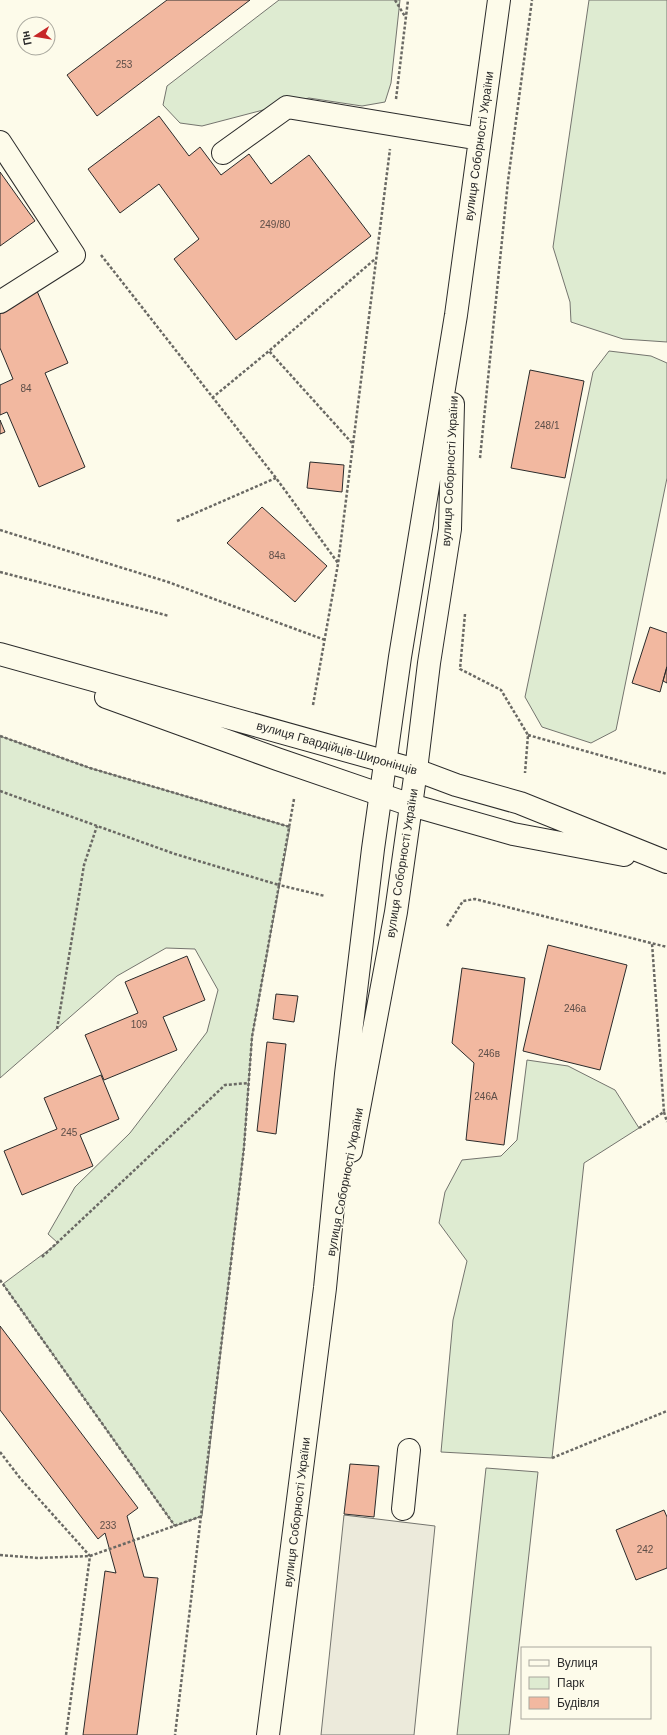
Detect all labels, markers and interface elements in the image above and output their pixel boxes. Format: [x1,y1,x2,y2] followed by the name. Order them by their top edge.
[16,16,56,56] north arrow
[19,30,34,46] text: Пн
[116,59,133,70] house number: 253
[462,70,496,222] street label: вулиця Соборності України
[260,219,291,230] house number: 249/80
[20,383,32,394] house number: 84
[439,395,461,547] street label: вулиця Соборності України
[534,420,560,431] house number: 248/1
[269,550,286,561] house number: 84а
[255,718,419,778] street label: вулиця Гвардійців-Широнінців
[383,787,421,939] street label: вулиця Соборності України
[564,1003,587,1014] house number: 246а
[131,1019,148,1030] house number: 109
[478,1048,500,1059] house number: 246в
[474,1091,498,1102] house number: 246А
[324,1107,366,1257] street label: вулиця Соборності України
[61,1127,78,1138] house number: 245
[281,1436,313,1588] street label: вулиця Соборності України
[100,1520,117,1531] house number: 233
[637,1544,654,1555] house number: 242
[521,1647,651,1719] legend
[557,1656,598,1670] text: Вулиця
[557,1676,585,1690] text: Парк
[557,1696,599,1710] text: Будівля

